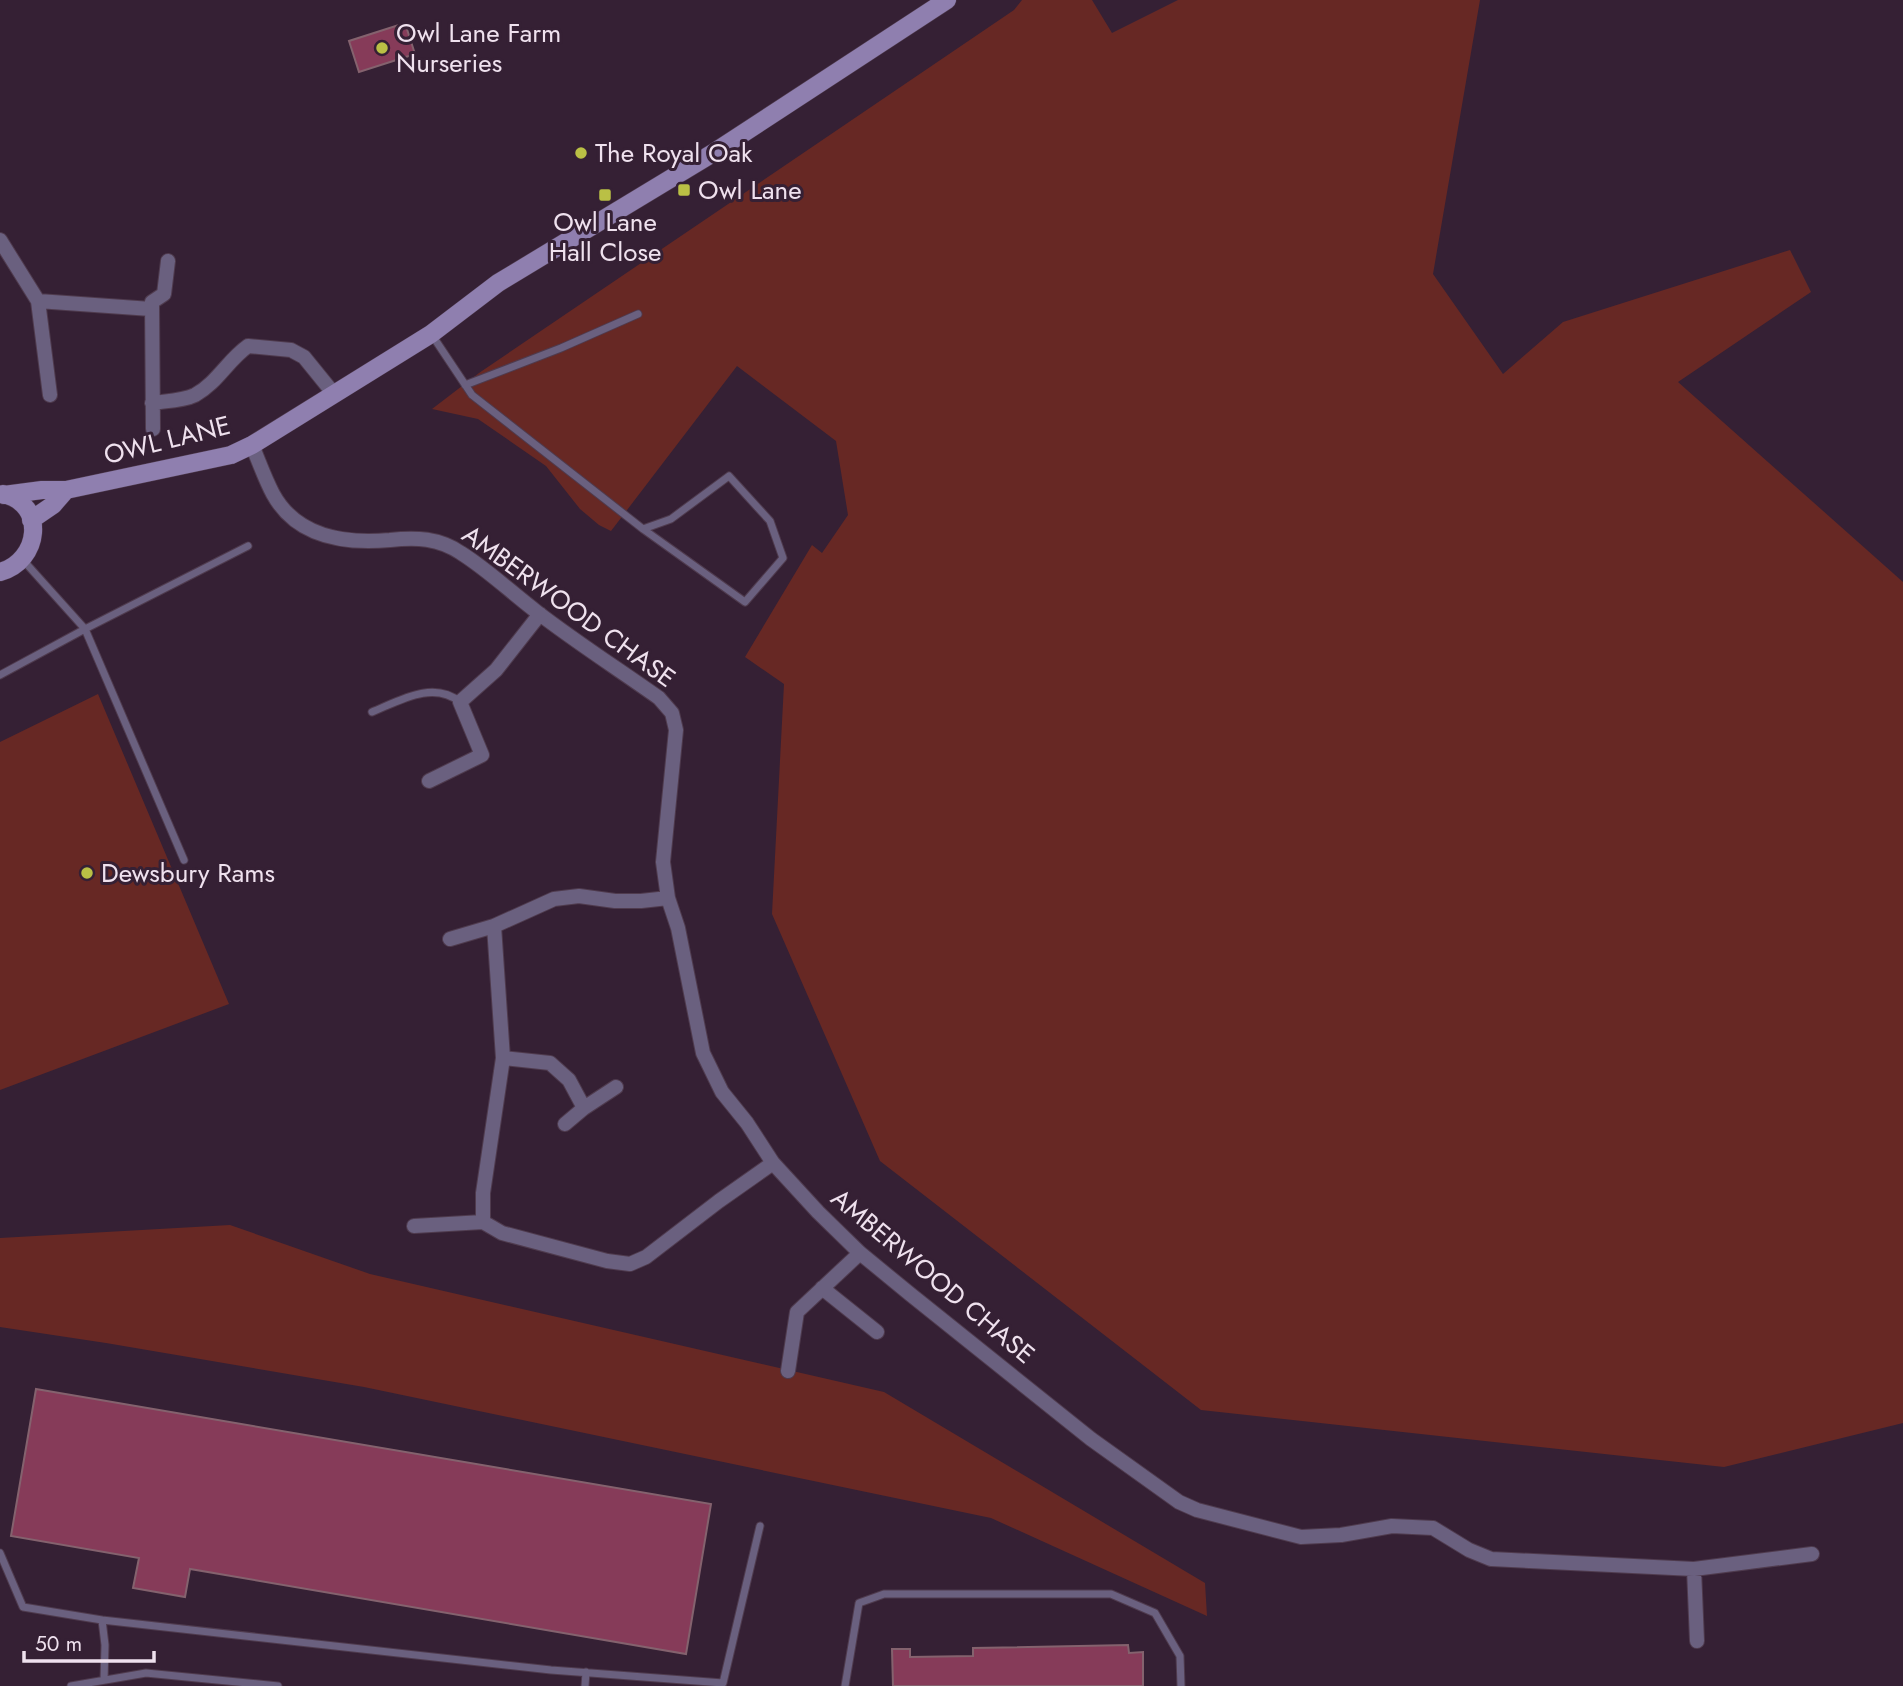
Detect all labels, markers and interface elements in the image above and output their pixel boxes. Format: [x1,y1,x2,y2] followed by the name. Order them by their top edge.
[396,14,561,82] place label: Owl Lane Farm Nurseries
[374,40,390,56] marker: Owl Lane Farm Nurseries
[595,134,753,172] place label: The Royal Oak
[573,145,589,161] marker: The Royal Oak
[698,171,802,209] place label: Owl Lane
[676,182,692,198] marker: Owl Lane
[597,187,613,203] marker: Owl Lane Hall Close
[549,203,661,271] place label: Owl Lane Hall Close
[100,406,234,474] street label: OWL LANE
[454,516,684,696] street label: AMBERWOOD CHASE
[101,854,275,892] place label: Dewsbury Rams
[79,865,95,881] marker: Dewsbury Rams
[823,1179,1043,1373] street label: AMBERWOOD CHASE
[24,1620,154,1664] scale bar
[35,1629,82,1659] text: 50 m

